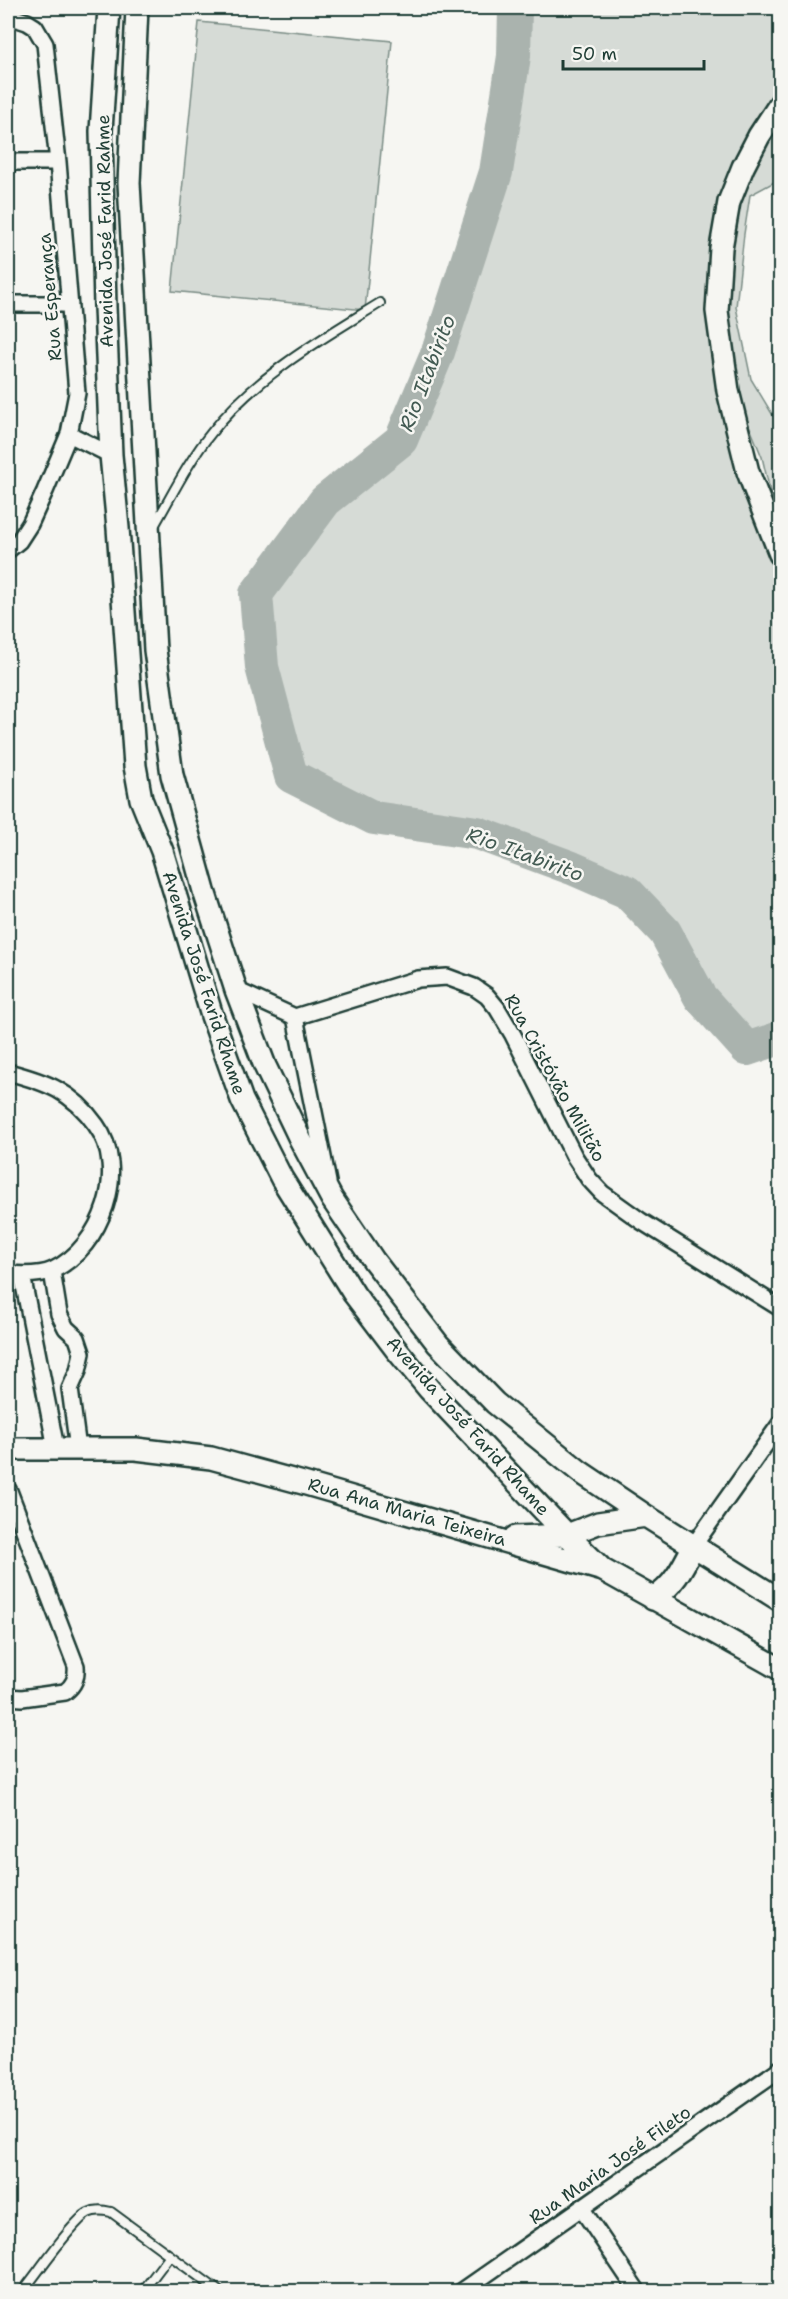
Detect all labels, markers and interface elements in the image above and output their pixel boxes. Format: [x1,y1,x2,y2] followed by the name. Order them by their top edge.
[563,33,704,71] scale bar
[572,42,617,66] text: 50 m
[91,114,119,348] street label: Avenida José Farid Rahme
[32,232,68,362] street label: Rua Esperança
[393,311,461,435] water label: Rio Itabirito
[463,821,587,887] water label: Rio Itabirito
[157,868,251,1098] street label: Avenida José Farid Rhame
[499,990,611,1166] street label: Rua Cristóvão Militão
[381,1331,555,1521] street label: Avenida José Farid Rhame
[305,1472,509,1552] street label: Rua Ana Maria Teixeira
[524,2100,696,2230] street label: Rua Maria José Fileto

